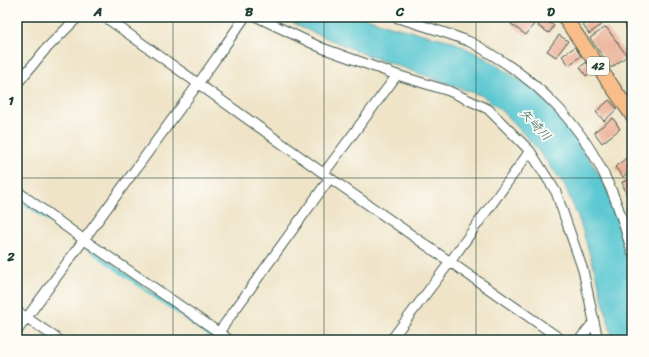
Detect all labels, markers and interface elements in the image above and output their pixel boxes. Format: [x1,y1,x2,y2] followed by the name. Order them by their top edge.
[93,0,102,23] text: A
[245,0,254,23] text: B
[395,0,405,23] text: C
[547,0,555,23] text: D
[587,57,609,75] road number: 42
[8,89,14,112] text: 1
[514,102,557,146] water label: 矢崎川
[6,245,15,268] text: 2

